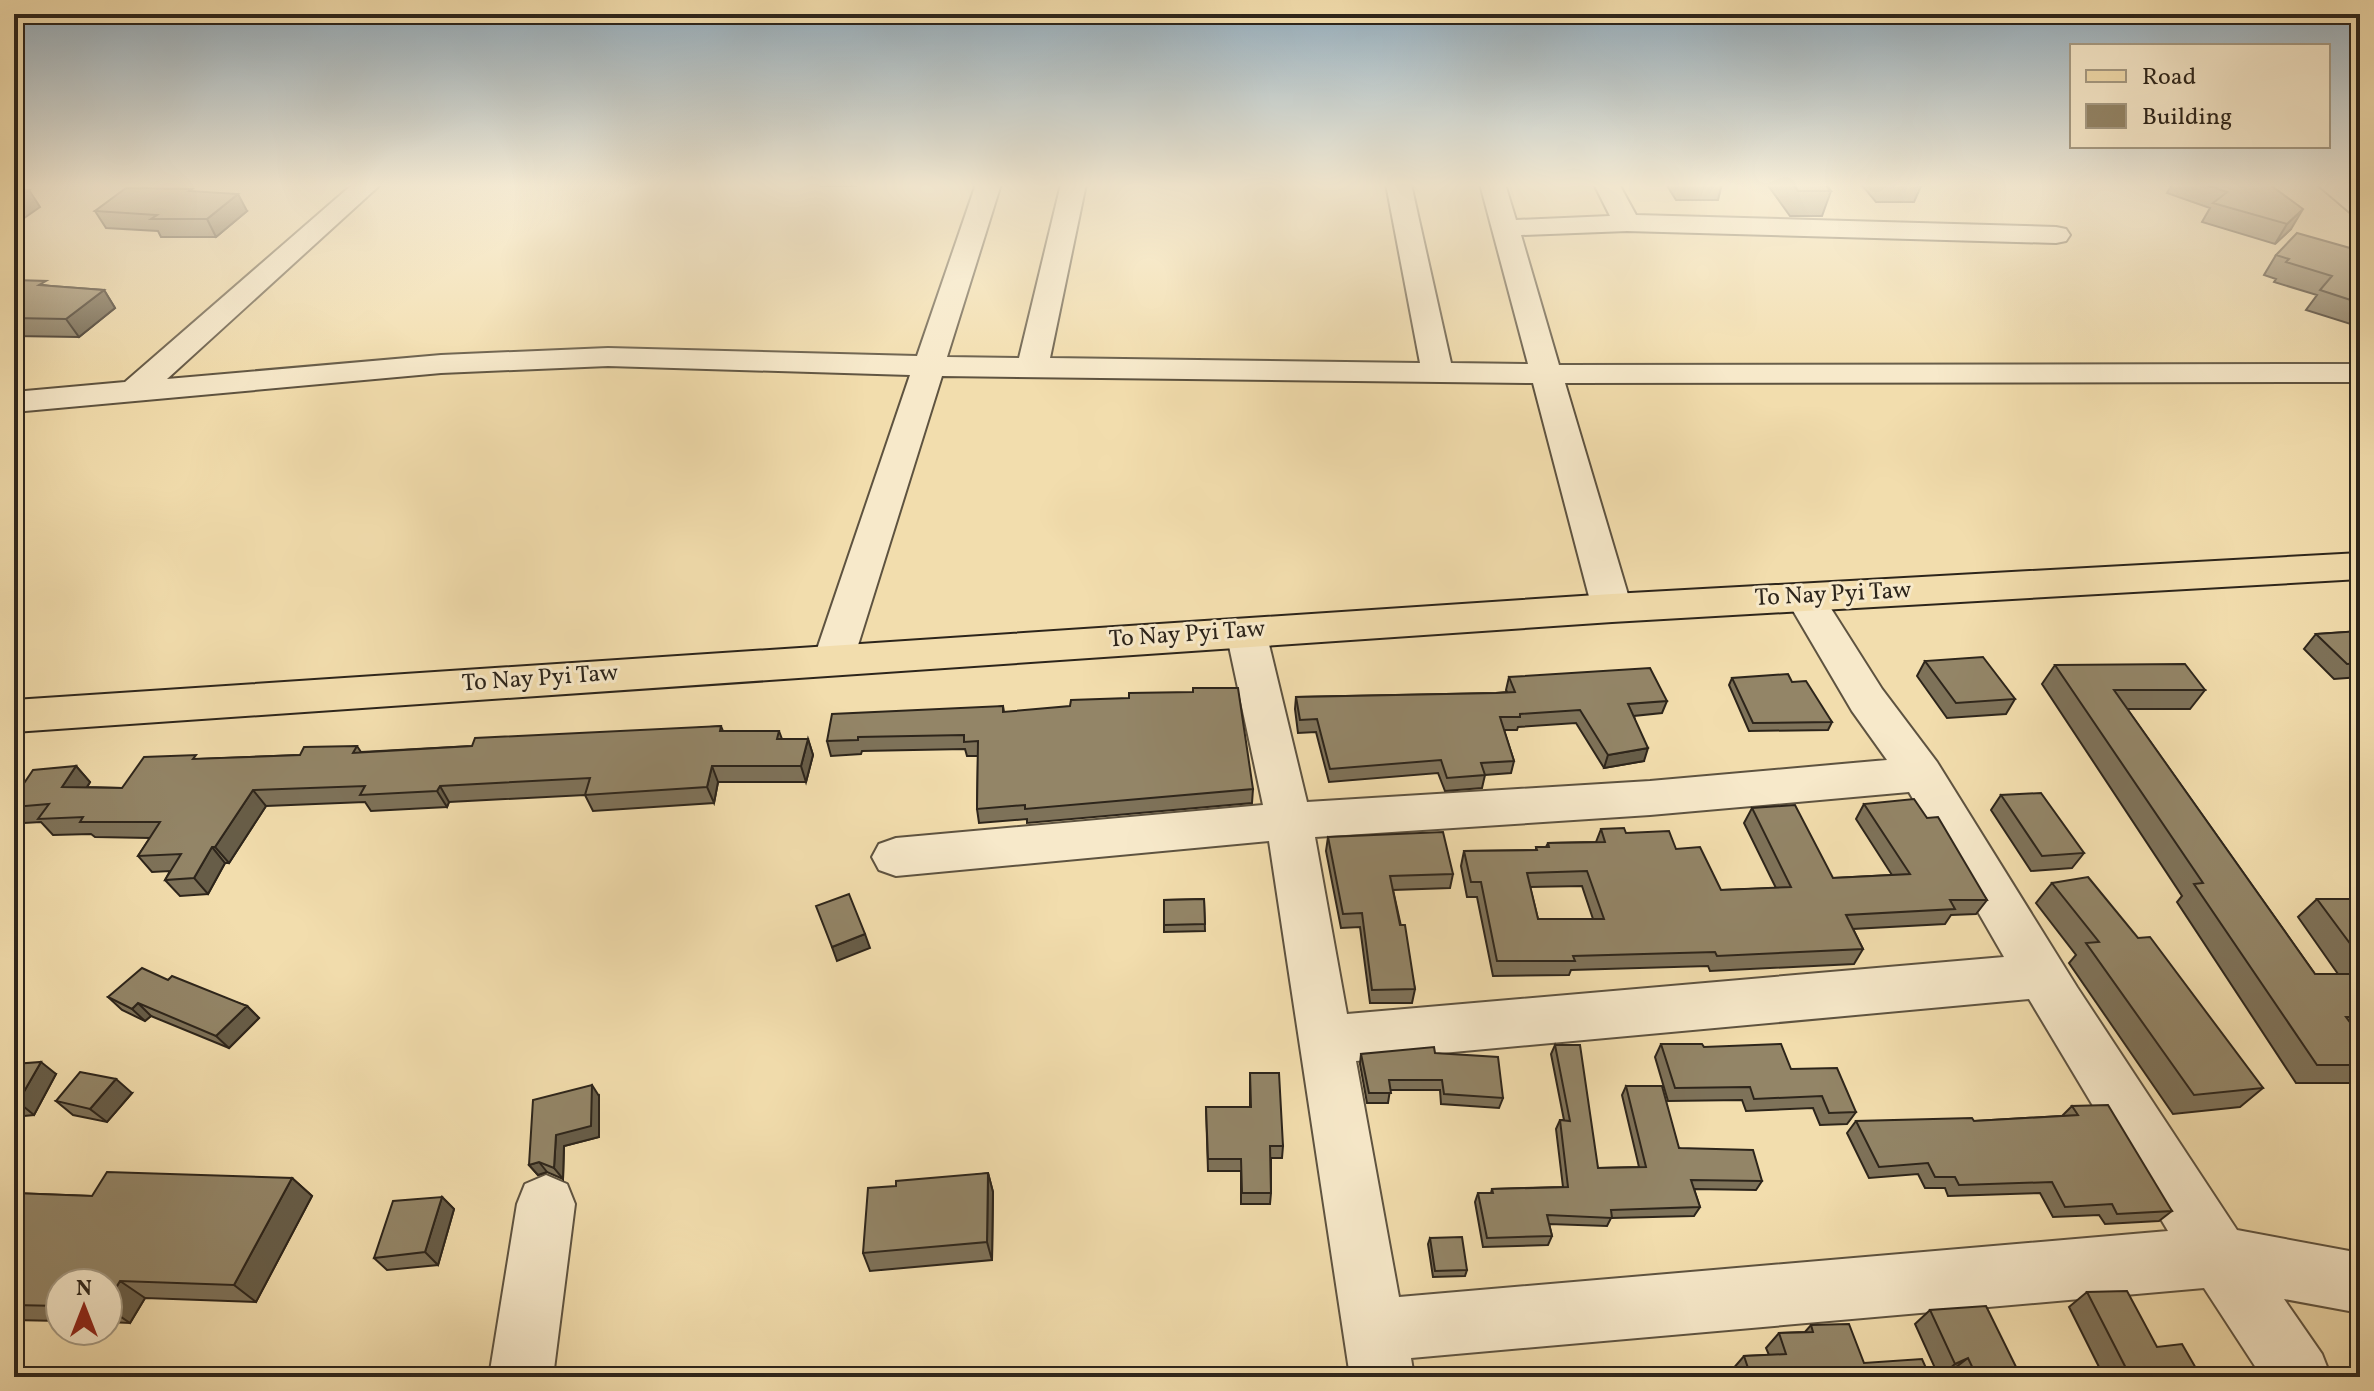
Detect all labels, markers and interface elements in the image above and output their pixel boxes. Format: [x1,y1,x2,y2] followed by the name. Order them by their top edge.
[2070,44,2330,148] legend
[2142,61,2196,95] text: Road
[2142,101,2232,135] text: Building
[1754,574,1913,616] street label: To Nay Pyi Taw
[1108,613,1267,657] street label: To Nay Pyi Taw
[461,657,620,701] street label: To Nay Pyi Taw
[44,1267,124,1347] north arrow
[76,1274,92,1305] text: N

